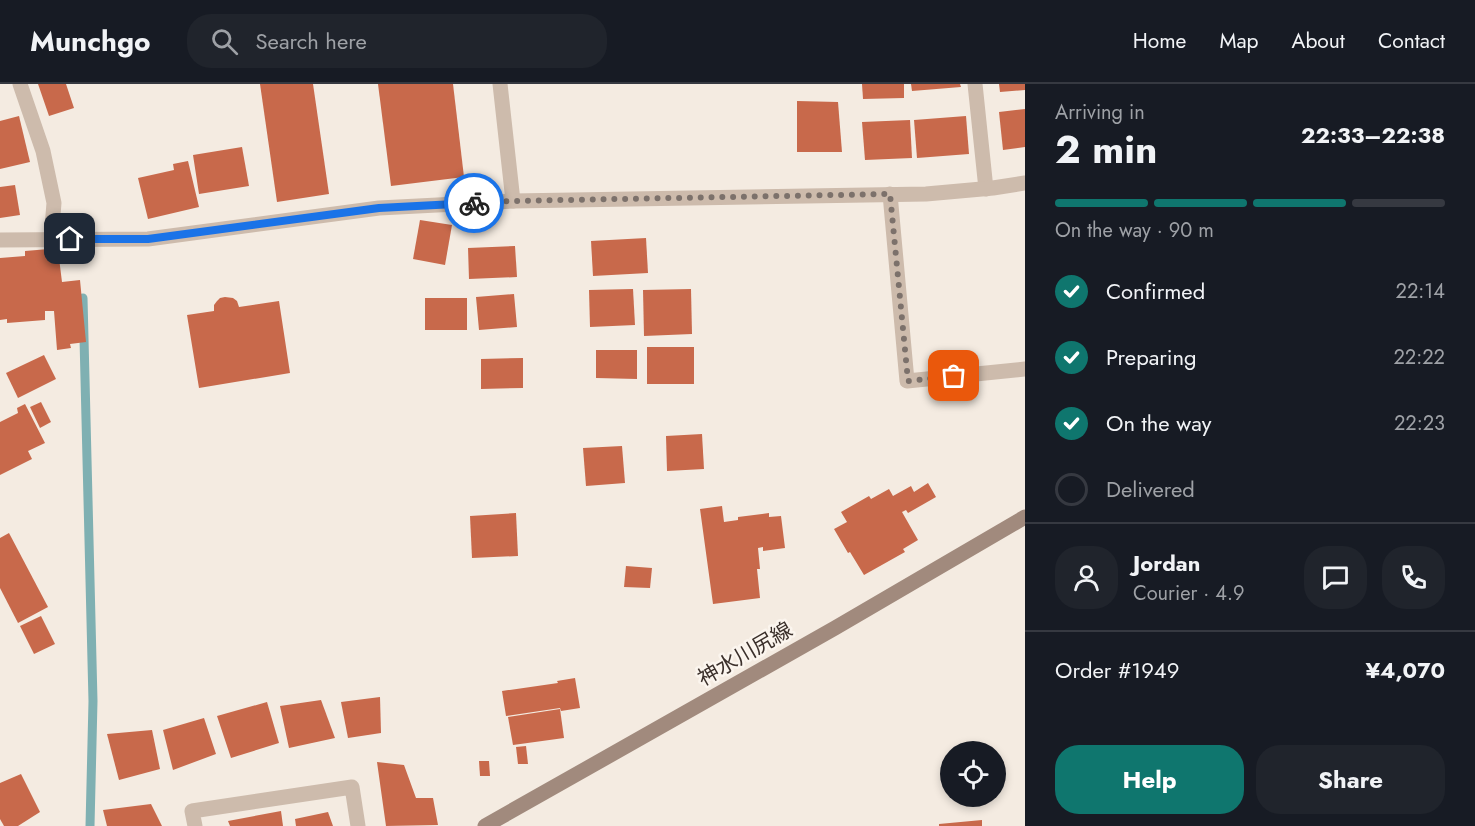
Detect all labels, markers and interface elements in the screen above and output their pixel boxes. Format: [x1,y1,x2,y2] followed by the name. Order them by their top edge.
[187,14,607,68] search box
[30,21,151,62] text: Munchgo
[208,25,241,58] icon: search
[256,25,367,57] text: Search here
[1133,26,1186,56] text: Home
[1219,26,1259,56] text: Map
[1292,26,1345,56] text: About
[1378,26,1445,56] text: Contact
[1055,98,1145,127] text: Arriving in
[1301,119,1445,151] text: 22:33–22:38
[1055,121,1157,178] text: 2 min
[444,173,504,233] courier
[458,187,491,220] icon: bike
[44,213,95,264] pin
[1055,216,1214,245] text: On the way · 90 m
[53,222,86,255] icon: home
[1055,275,1088,308] icon: check
[1106,275,1205,307] text: Confirmed
[1396,277,1445,306] text: 22:14
[1055,341,1088,374] icon: check
[1106,341,1197,373] text: Preparing
[1393,343,1445,372] text: 22:22
[928,350,979,401] pin
[937,359,970,392] icon: bag
[1055,407,1088,440] icon: check
[1106,407,1211,439] text: On the way
[1394,409,1445,438] text: 22:23
[1106,473,1195,505] text: Delivered
[1055,546,1118,609] button: person
[1304,546,1367,609] button: chat
[1382,546,1445,609] button: phone
[1133,547,1200,579] text: Jordan
[1133,579,1245,608] text: Courier · 4.9
[692,615,798,693] street label: 神水川尻線
[1055,654,1179,686] text: Order #1949
[1365,654,1445,686] text: ¥4,070
[940,741,1006,807] map controls
[940,741,1006,807] button: locate
[1055,745,1244,814] button: Help
[1256,745,1445,814] button: Share

